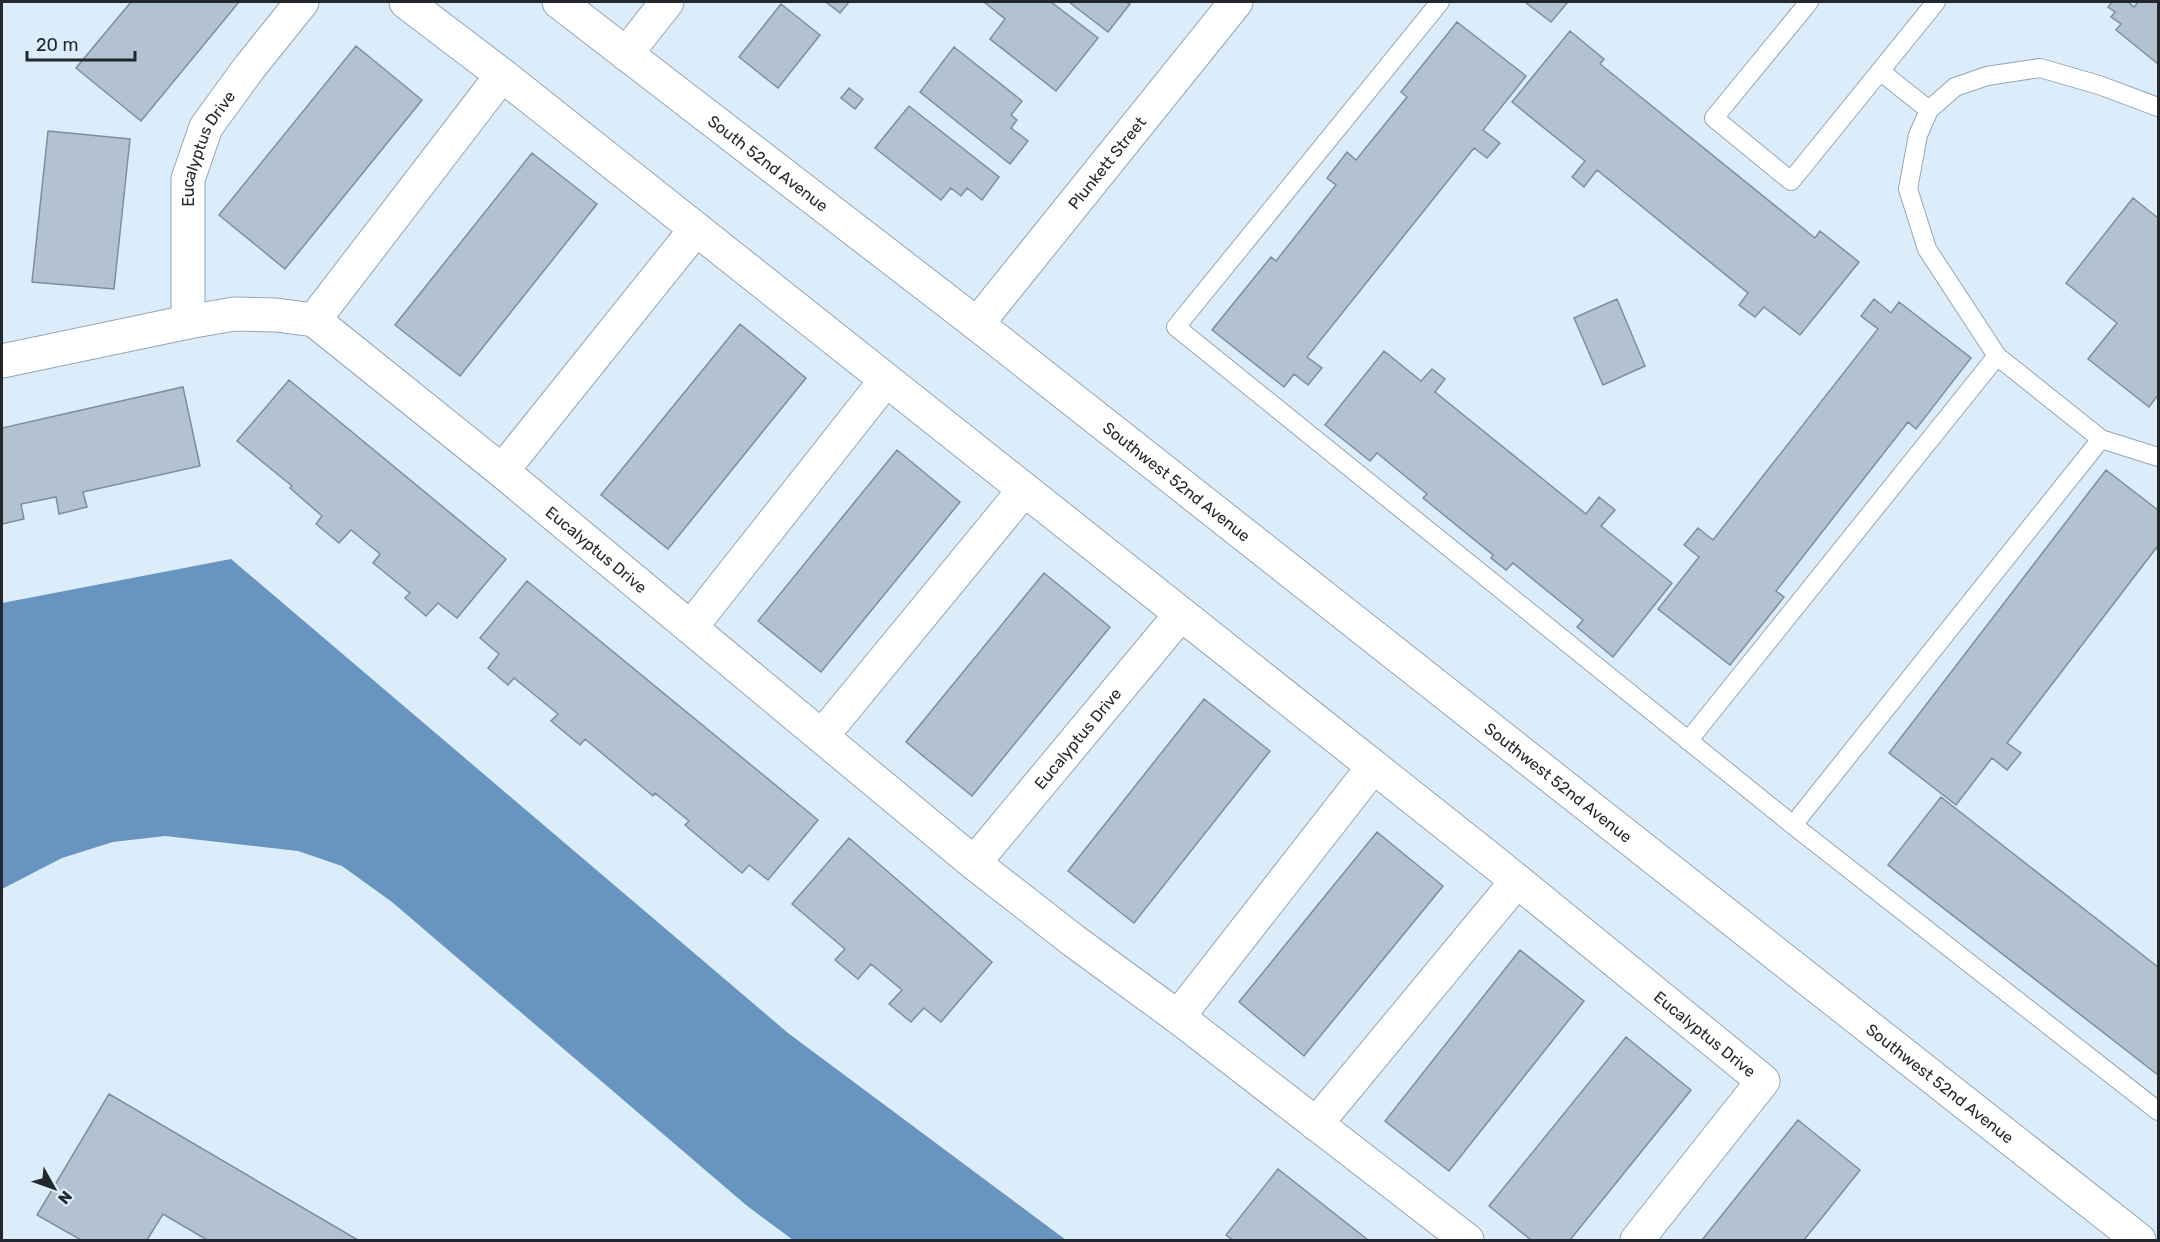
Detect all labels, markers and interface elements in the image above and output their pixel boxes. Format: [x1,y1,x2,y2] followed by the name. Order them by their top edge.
[27,24,135,62] scale bar
[36,34,78,56] text: 20 m
[179,87,239,207] street label: Eucalyptus Drive
[704,111,832,216] street label: South 52nd Avenue
[1064,113,1150,213] street label: Plunkett Street
[1099,418,1254,546] street label: Southwest 52nd Avenue
[542,502,651,597] street label: Eucalyptus Drive
[1030,684,1125,793] street label: Eucalyptus Drive
[1481,719,1636,847] street label: Southwest 52nd Avenue
[1650,987,1759,1081] street label: Eucalyptus Drive
[1862,1020,2017,1148] street label: Southwest 52nd Avenue
[24,1158,84,1218] north arrow
[54,1187,76,1208] text: N

